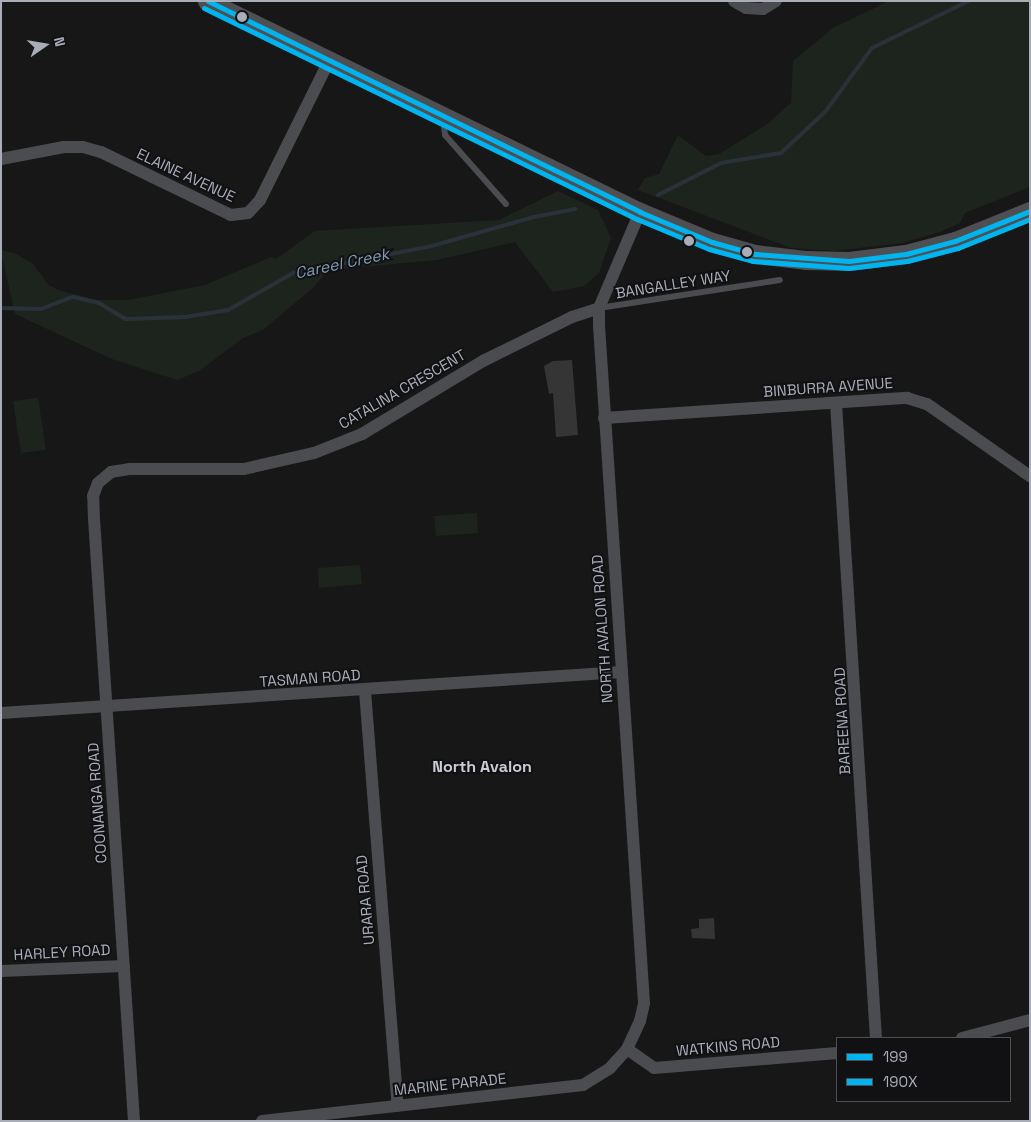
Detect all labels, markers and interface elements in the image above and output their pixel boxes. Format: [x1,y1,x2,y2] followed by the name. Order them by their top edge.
[237,12,247,22] unlabelled marker
[20,20,70,70] north arrow
[50,35,69,48] text: N
[134,144,238,206] street label: ELAINE AVENUE
[684,236,694,246] unlabelled marker
[293,245,391,283] water label: Careel Creek
[742,247,752,257] unlabelled marker
[614,266,732,302] street label: BANGALLEY WAY
[335,345,469,433] street label: CATALINA CRESCENT
[762,373,894,401] street label: BINBURRA AVENUE
[588,554,616,704] street label: NORTH AVALON ROAD
[259,665,361,691] street label: TASMAN ROAD
[830,667,854,775] street label: BAREENA ROAD
[84,742,110,864] street label: COONANGA ROAD
[432,757,532,777] district label: North Avalon
[352,854,378,946] street label: URARA ROAD
[13,940,111,964] street label: HARLEY ROAD
[675,1032,781,1060] street label: WATKINS ROAD
[836,1037,1011,1102] legend
[883,1047,908,1066] text: 199
[393,1069,507,1099] street label: MARINE PARADE
[883,1072,918,1091] text: 190X

